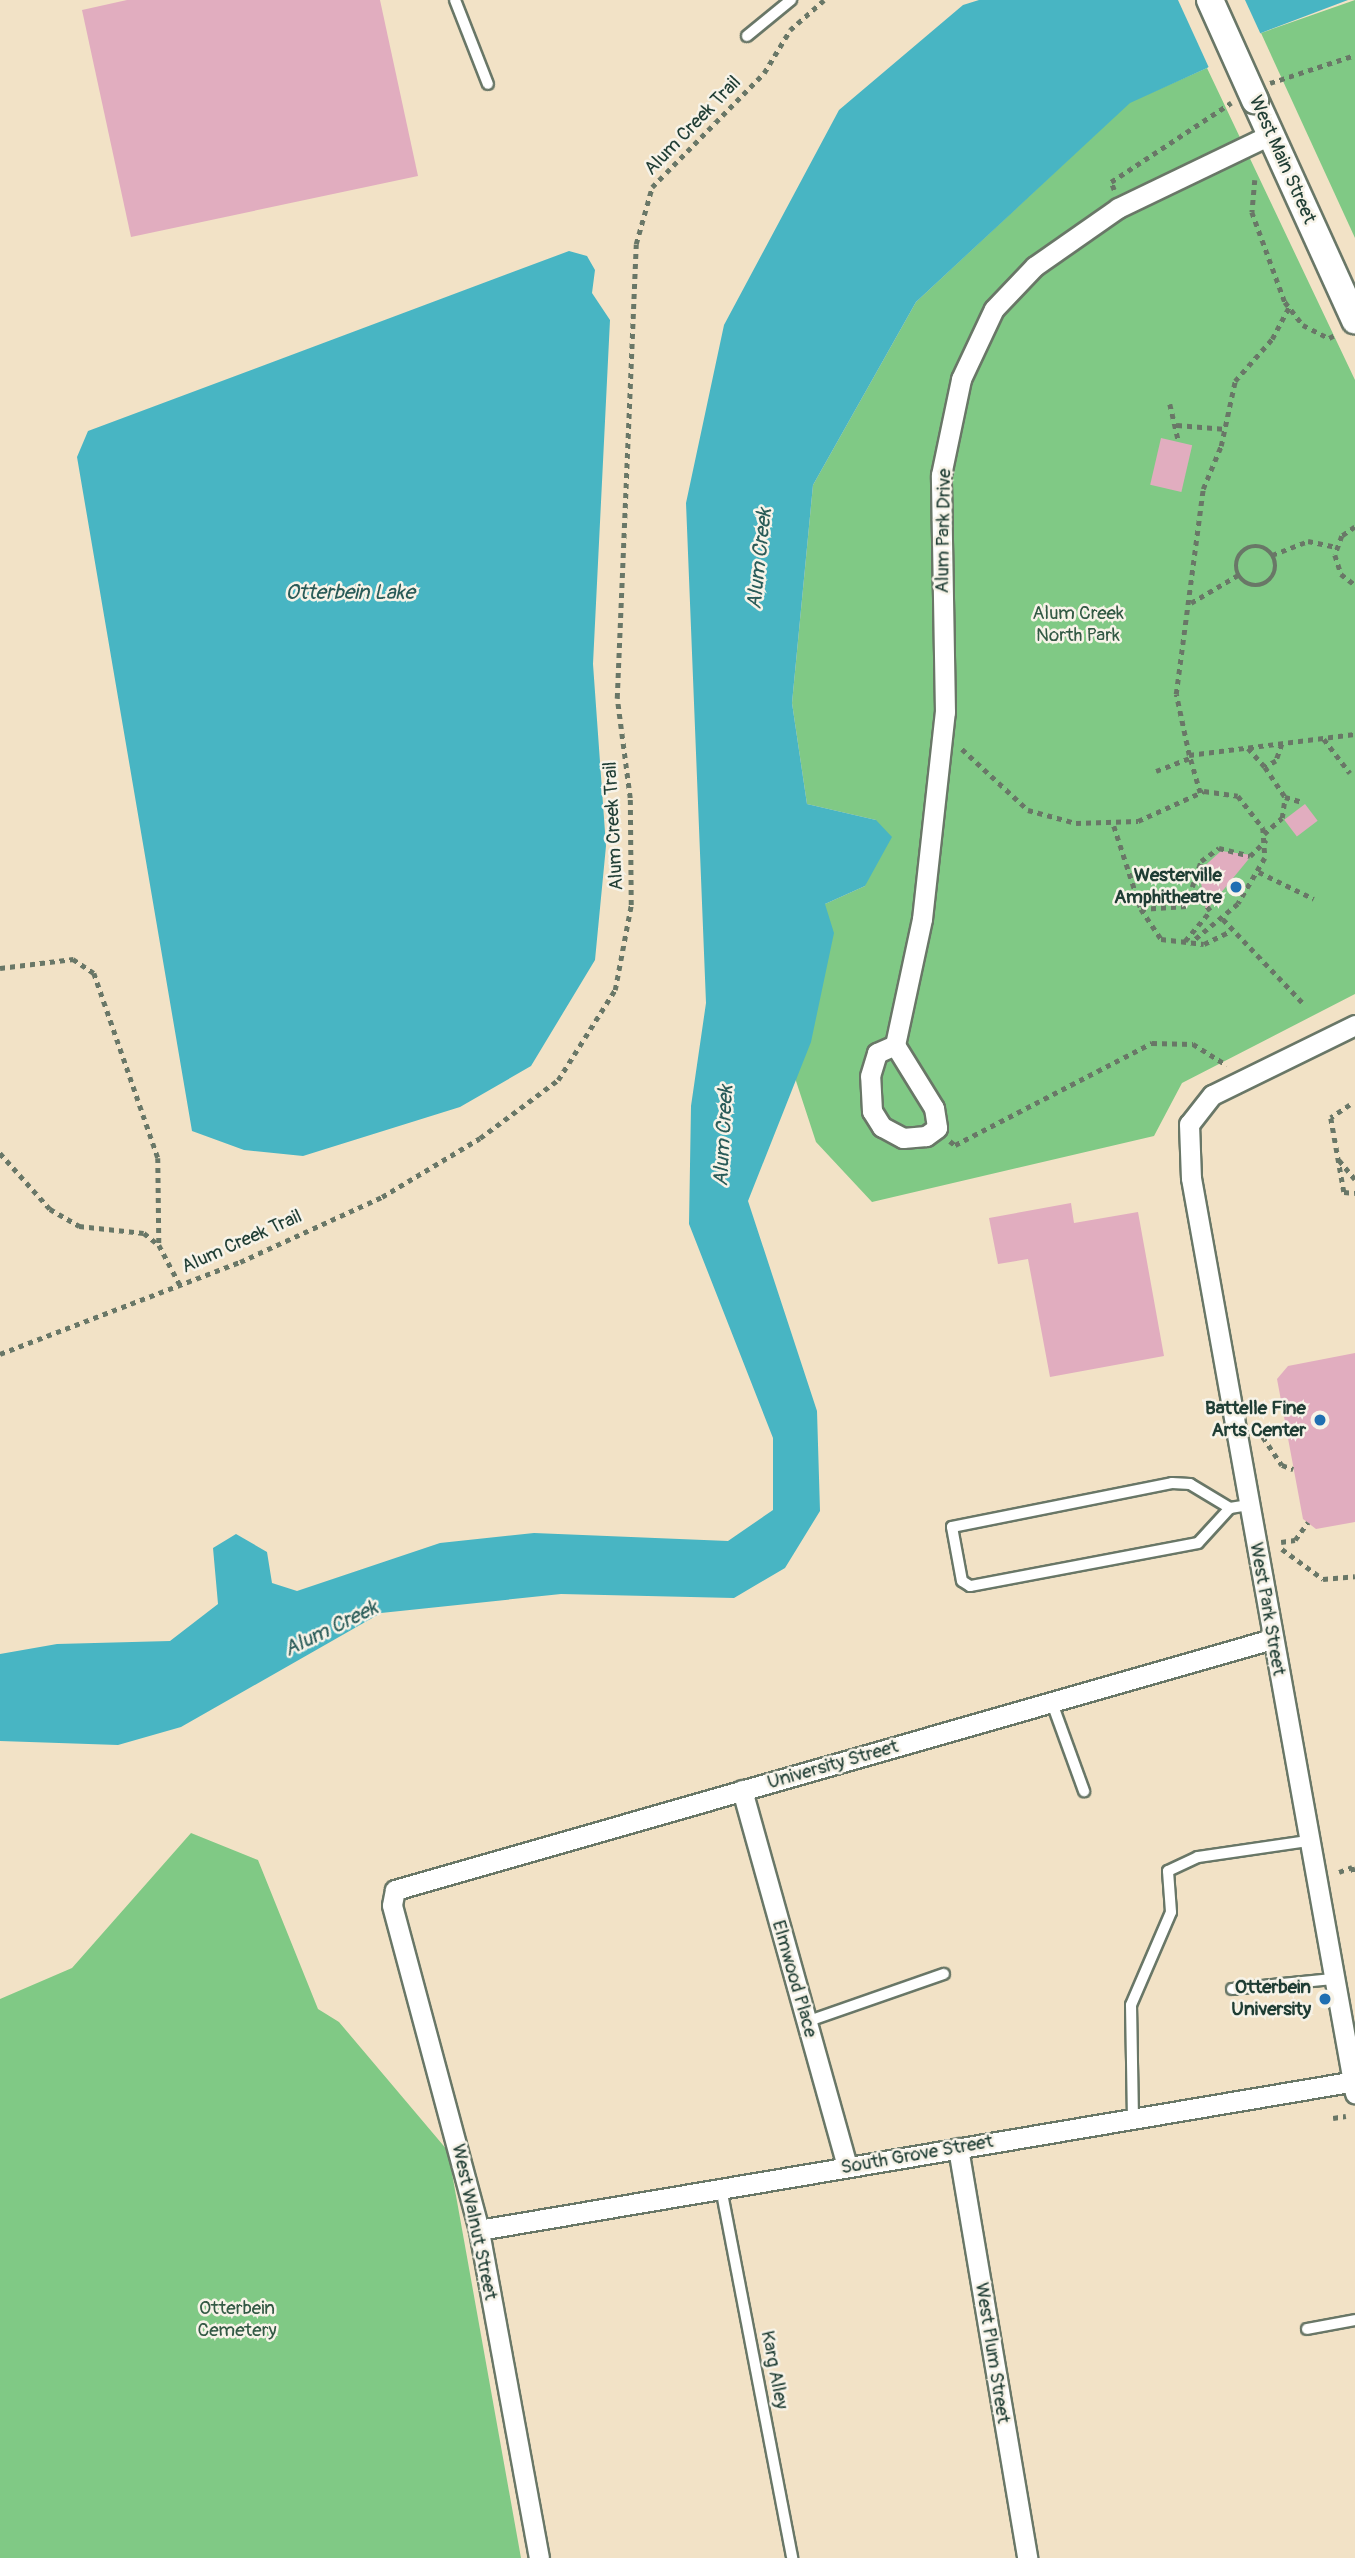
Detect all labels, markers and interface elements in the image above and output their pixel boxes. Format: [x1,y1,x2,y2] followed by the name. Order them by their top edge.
[640,72,746,180] street label: Alum Creek Trail
[1244,92,1320,228] street label: West Main Street
[932,468,956,594] street label: Alum Park Drive
[742,507,778,611] water label: Alum Creek
[285,580,415,606] water label: Otterbein Lake
[1032,603,1124,647] park label: Alum Creek North Park
[599,761,629,891] street label: Alum Creek Trail
[1114,865,1222,909] place label: Westerville Amphitheatre
[1228,879,1244,895] marker: Westerville Amphitheatre
[709,1085,739,1187] water label: Alum Creek
[178,1205,306,1279] street label: Alum Creek Trail
[1205,1398,1306,1442] place label: Battelle Fine Arts Center
[1312,1412,1328,1428] marker: Battelle Fine Arts Center
[1244,1541,1290,1677] street label: West Park Street
[280,1595,382,1663] water label: Alum Creek
[765,1735,901,1795] street label: University Street
[766,1918,822,2040] street label: Elmwood Place
[1231,1977,1311,2021] place label: Otterbein University
[1317,1991,1333,2007] marker: Otterbein University
[839,2130,995,2180] street label: South Grove Street
[446,2142,502,2302] street label: West Walnut Street
[970,2281,1014,2425] street label: West Plum Street
[197,2298,277,2342] park label: Otterbein Cemetery
[755,2329,793,2411] street label: Karg Alley

